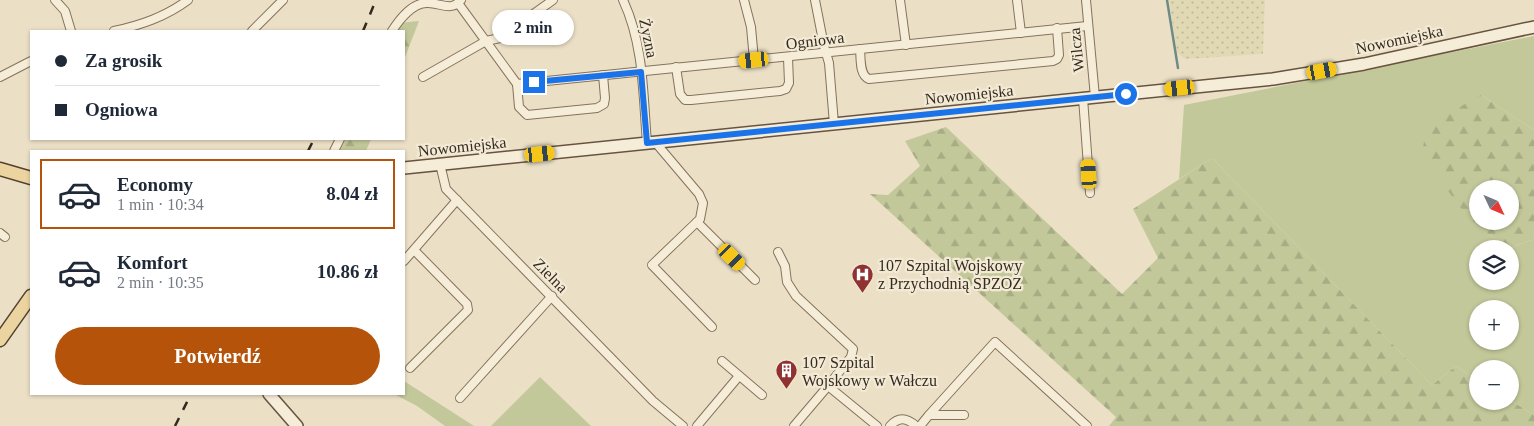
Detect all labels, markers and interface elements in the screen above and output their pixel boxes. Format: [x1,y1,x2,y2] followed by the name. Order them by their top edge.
[493,9,575,44] callout: 2 min
[635,17,661,60] street label: Żyzna
[514,19,552,36] text: 2 min
[1354,22,1445,58] street label: Nowomiejska
[1066,27,1087,73] street label: Wilcza
[785,28,845,53] street label: Ogniowa
[85,50,162,71] text: Za grosik
[738,51,769,69] car
[1305,61,1338,81] car
[523,71,545,93] route end
[1164,79,1195,97] car
[924,81,1014,109] street label: Nowomiejska
[1115,83,1137,105] route start
[85,99,158,120] text: Ogniowa
[417,133,507,161] street label: Nowomiejska
[524,145,555,163] car
[1080,159,1097,189] car
[57,172,102,217] icon: car
[117,174,193,195] text: Economy
[1469,180,1519,230] north arrow
[1469,180,1519,410] map controls
[326,183,378,204] text: 8.04 zł
[117,196,204,213] text: 1 min · 10:34
[1469,240,1519,290] button: layers
[716,241,747,273] car
[57,250,102,295] icon: car
[117,252,188,273] text: Komfort
[530,255,571,296] street label: Zielna
[878,257,1022,293] place label: 107 Szpital Wojskowy z Przychodnią SPZOZ
[317,261,378,282] text: 10.86 zł
[850,262,874,293] hospital icon: 107 Szpital Wojskowy z Przychodnią SPZOZ
[117,274,204,291] text: 2 min · 10:35
[1469,300,1519,350] button: +
[55,327,380,385] button: Potwierdź
[802,354,937,390] place label: 107 Szpital Wojskowy w Wałczu
[774,359,798,390] building icon: 107 Szpital Wojskowy w Wałczu
[1469,360,1519,410] button: −

